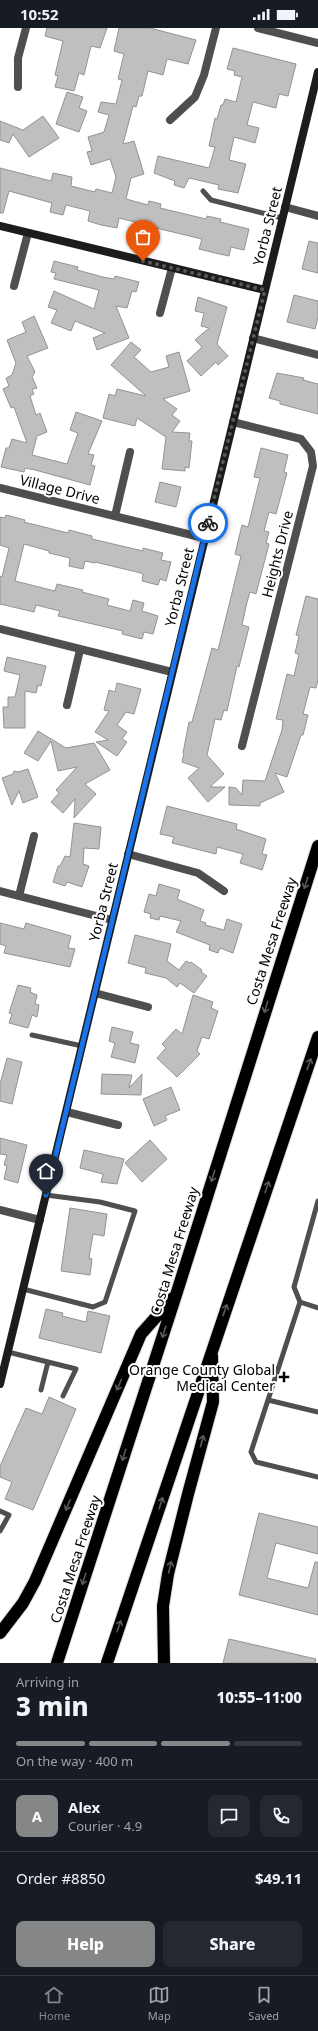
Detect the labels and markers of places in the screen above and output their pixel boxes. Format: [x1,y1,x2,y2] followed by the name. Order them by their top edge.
[126,220,160,261] pin
[29,1154,63,1195] pin
[129,1360,275,1395] place label: Orange County Global Medical Center
[278,1371,290,1383] marker: Orange County Global Medical Center

